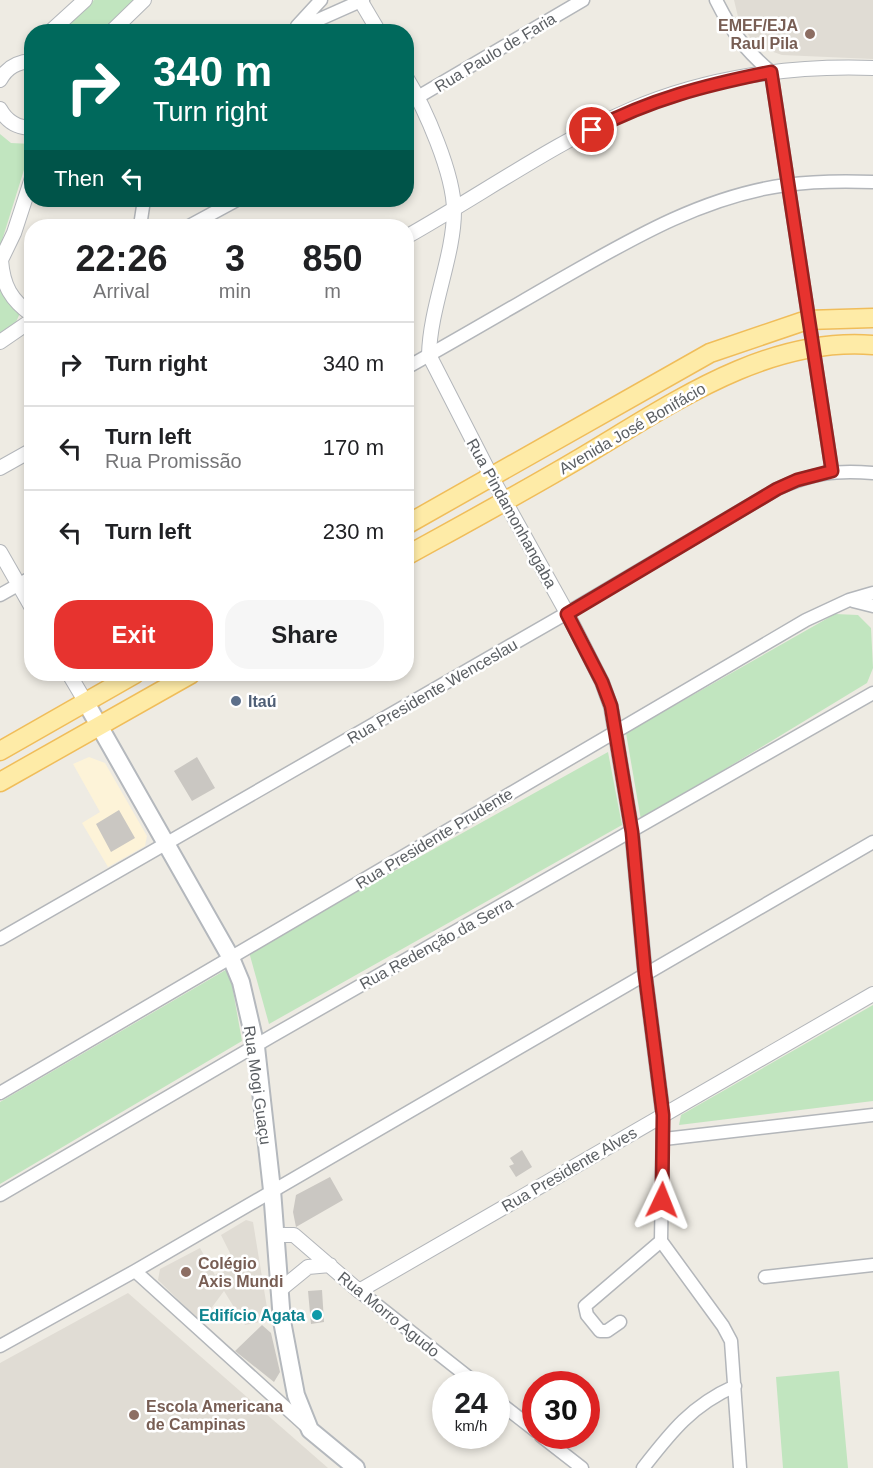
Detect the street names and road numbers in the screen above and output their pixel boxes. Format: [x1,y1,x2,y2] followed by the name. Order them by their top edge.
[432,10,559,95] street label: Rua Paulo de Faria
[556,380,708,477] street label: Avenida José Bonifácio
[463,436,560,591] street label: Rua Pindamonhangaba
[344,636,520,747] street label: Rua Presidente Wenceslau
[353,785,516,892] street label: Rua Presidente Prudente
[357,894,516,993] street label: Rua Redenção da Serra
[241,1024,274,1146] street label: Rua Mogi Guaçu
[499,1124,640,1215] street label: Rua Presidente Alves
[335,1268,443,1361] street label: Rua Morro Agudo

